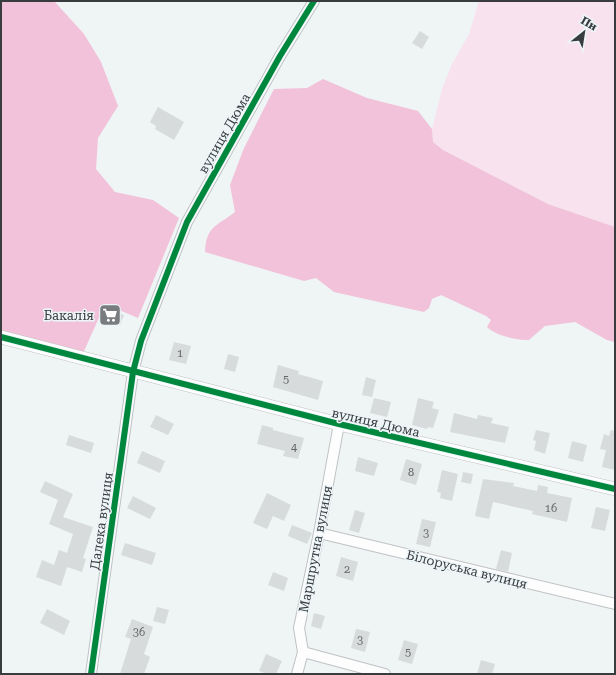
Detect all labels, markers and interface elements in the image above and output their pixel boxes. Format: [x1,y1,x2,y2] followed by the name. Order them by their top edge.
[564,12,604,52] north arrow
[578,14,600,34] text: Пн
[195,91,253,176] street label: вулиця Дюма
[97,302,123,328] supermarket icon: Бакалія
[44,308,94,323] place label: Бакалія
[177,347,183,360] house number: 1
[283,373,289,386] house number: 5
[330,405,421,440] street label: вулиця Дюма
[291,441,298,454] house number: 4
[408,466,414,479] house number: 8
[87,471,116,571] street label: Далека вулиця
[296,484,335,614] street label: Маршрутна вулиця
[545,502,557,515] house number: 16
[423,527,429,540] house number: 3
[405,547,529,592] street label: Білоруська вулиця
[344,563,350,576] house number: 2
[133,626,145,639] house number: 36
[357,634,363,647] house number: 3
[405,646,411,659] house number: 5

